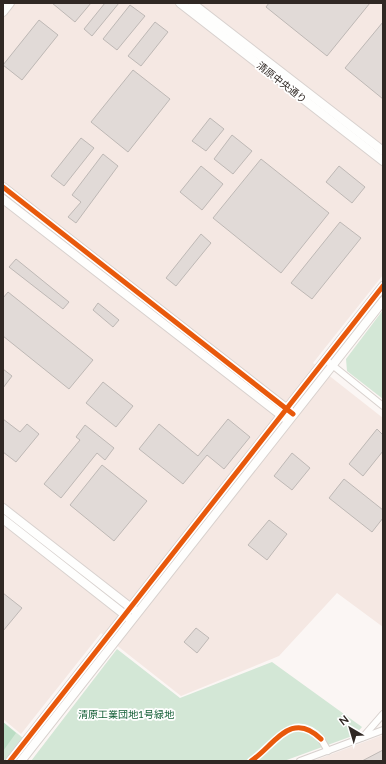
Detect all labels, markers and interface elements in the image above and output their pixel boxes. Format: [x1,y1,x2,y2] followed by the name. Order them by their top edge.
[255,59,309,105] street label: 清原中央通り
[78,708,175,720] park label: 清原工業団地1号緑地
[330,708,370,748] north arrow
[336,712,351,727] text: N

